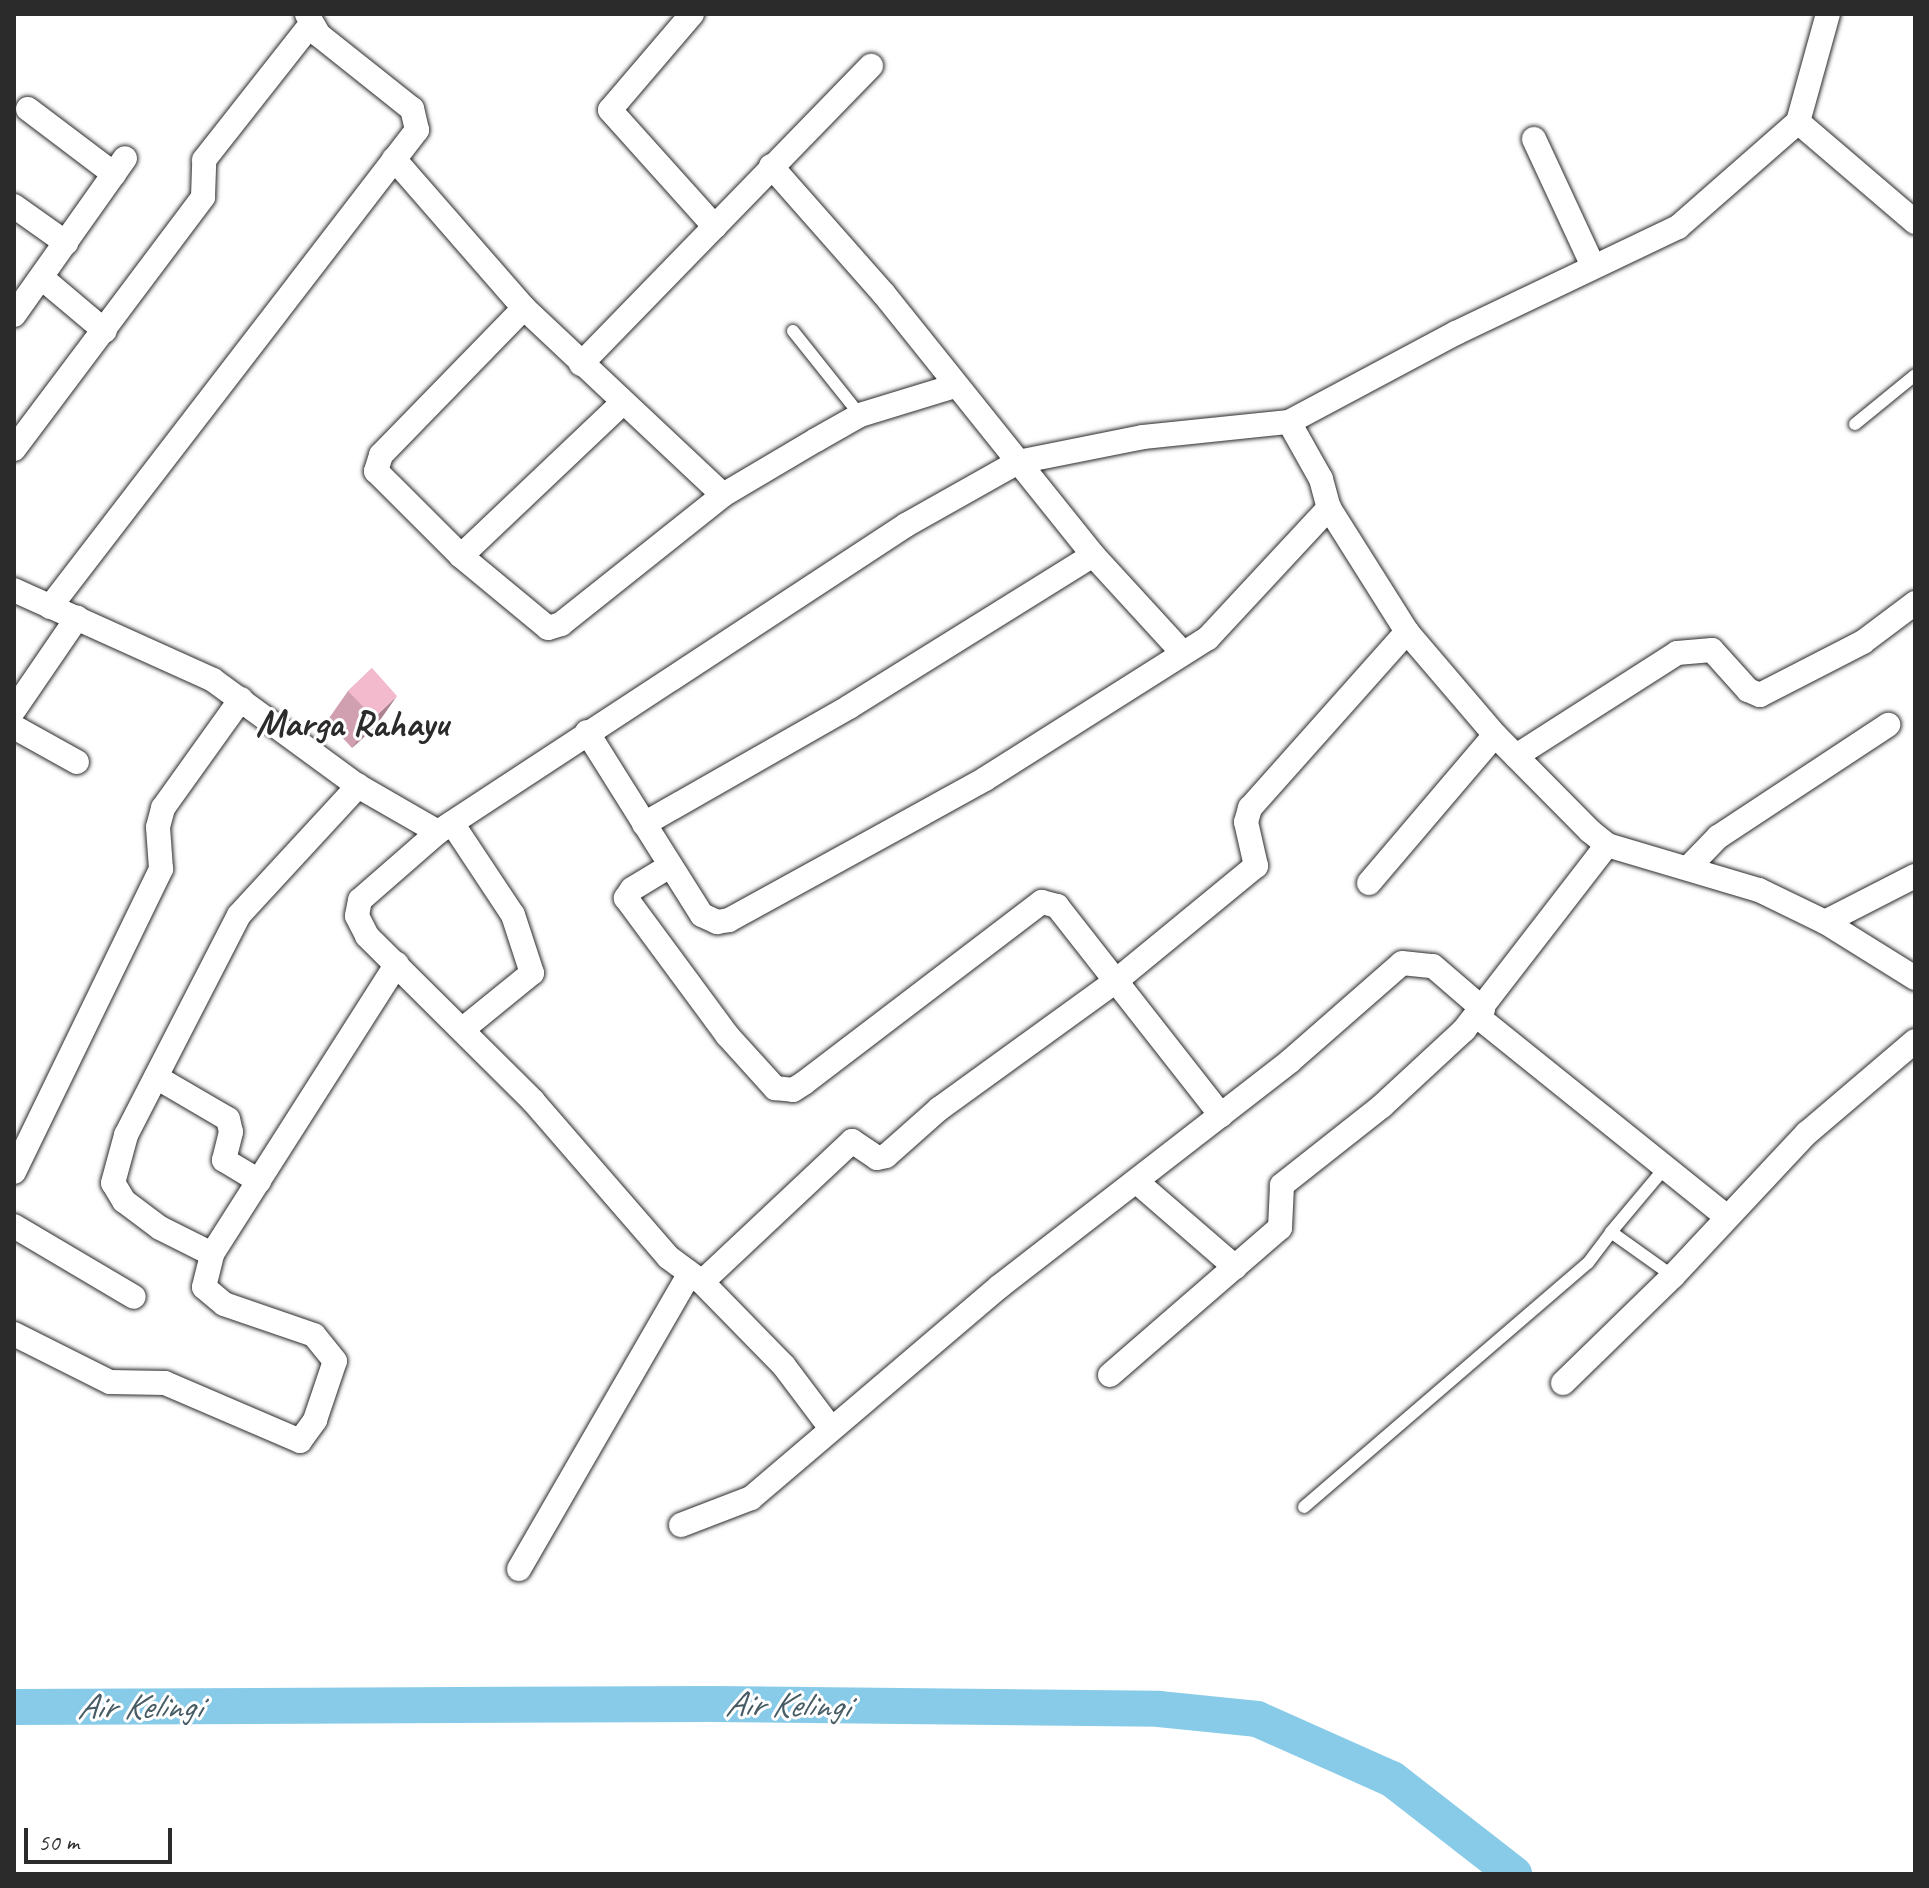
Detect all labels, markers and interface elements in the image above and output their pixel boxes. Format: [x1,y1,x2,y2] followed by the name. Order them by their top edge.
[255,701,449,747] district label: Marga Rahayu
[725,1682,849,1728] water label: Air Kelingi
[77,1685,201,1729] water label: Air Kelingi
[28,1812,176,1862] scale bar
[38,1827,79,1857] text: 50 m

